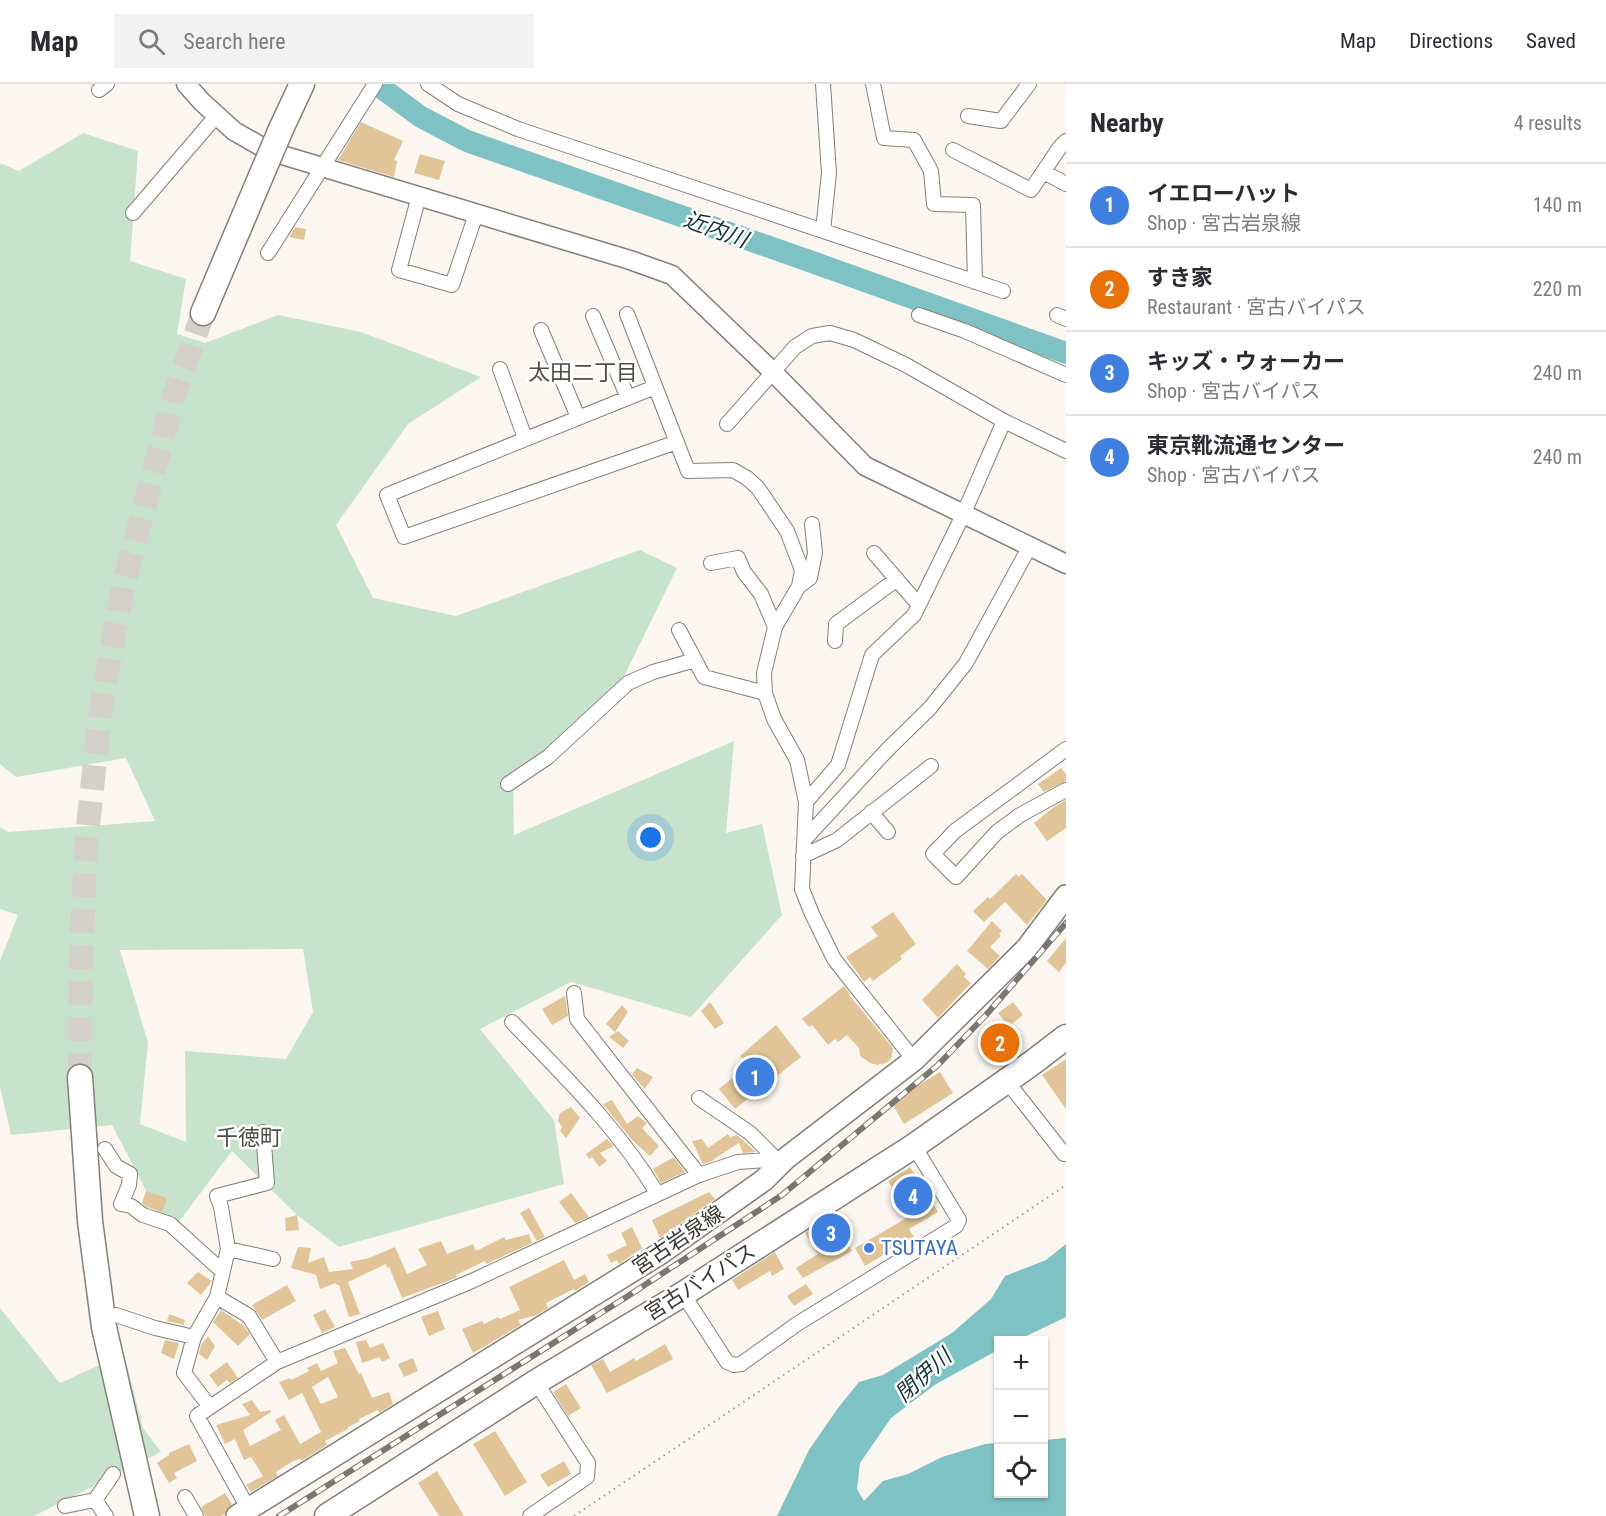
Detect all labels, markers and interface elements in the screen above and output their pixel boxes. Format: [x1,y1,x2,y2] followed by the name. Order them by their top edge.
[114,14,534,68] search box
[30,25,78,58] text: Map
[135,25,168,58] icon: search
[183,29,286,54] text: Search here
[1340,29,1376,53] text: Map
[1409,29,1493,53] text: Directions
[1526,29,1576,53] text: Saved
[1090,108,1164,138] text: Nearby
[1514,111,1582,135] text: 4 results
[1147,181,1300,206] text: イエローハット
[1104,193,1115,217] text: 1
[1533,193,1582,217] text: 140 m
[681,206,753,253] water label: 近内川
[1147,211,1301,235] text: Shop · 宮古岩泉線
[1147,265,1213,290] text: すき家
[1104,277,1115,301] text: 2
[1533,277,1582,301] text: 220 m
[1147,295,1366,319] text: Restaurant · 宮古バイパス
[1147,349,1345,374] text: キッズ・ウォーカー
[528,360,638,385] district label: 太田二丁目
[1104,361,1115,385] text: 3
[1533,361,1582,385] text: 240 m
[1147,379,1321,403] text: Shop · 宮古バイパス
[1147,433,1345,458] text: 東京靴流通センター
[1104,445,1115,469] text: 4
[1533,445,1582,469] text: 240 m
[1147,463,1321,487] text: Shop · 宮古バイパス
[636,823,665,852] your location
[980,1020,1020,1066] pin: 2
[736,1054,774,1100] pin: 1
[216,1125,282,1150] district label: 千徳町
[894,1174,932,1218] pin: 4
[628,1201,728,1279] street label: 宮古岩泉線
[812,1210,850,1256] pin: 3
[881,1236,958,1260] place label: TSUTAYA
[640,1239,760,1325] street label: 宮古バイパス
[862,1241,876,1255] marker: TSUTAYA
[994,1336,1048,1498] map controls
[994,1336,1048,1390] button: +
[890,1343,958,1407] water label: 閉伊川
[994,1390,1048,1444] button: −
[994,1444,1048,1498] button: locate

